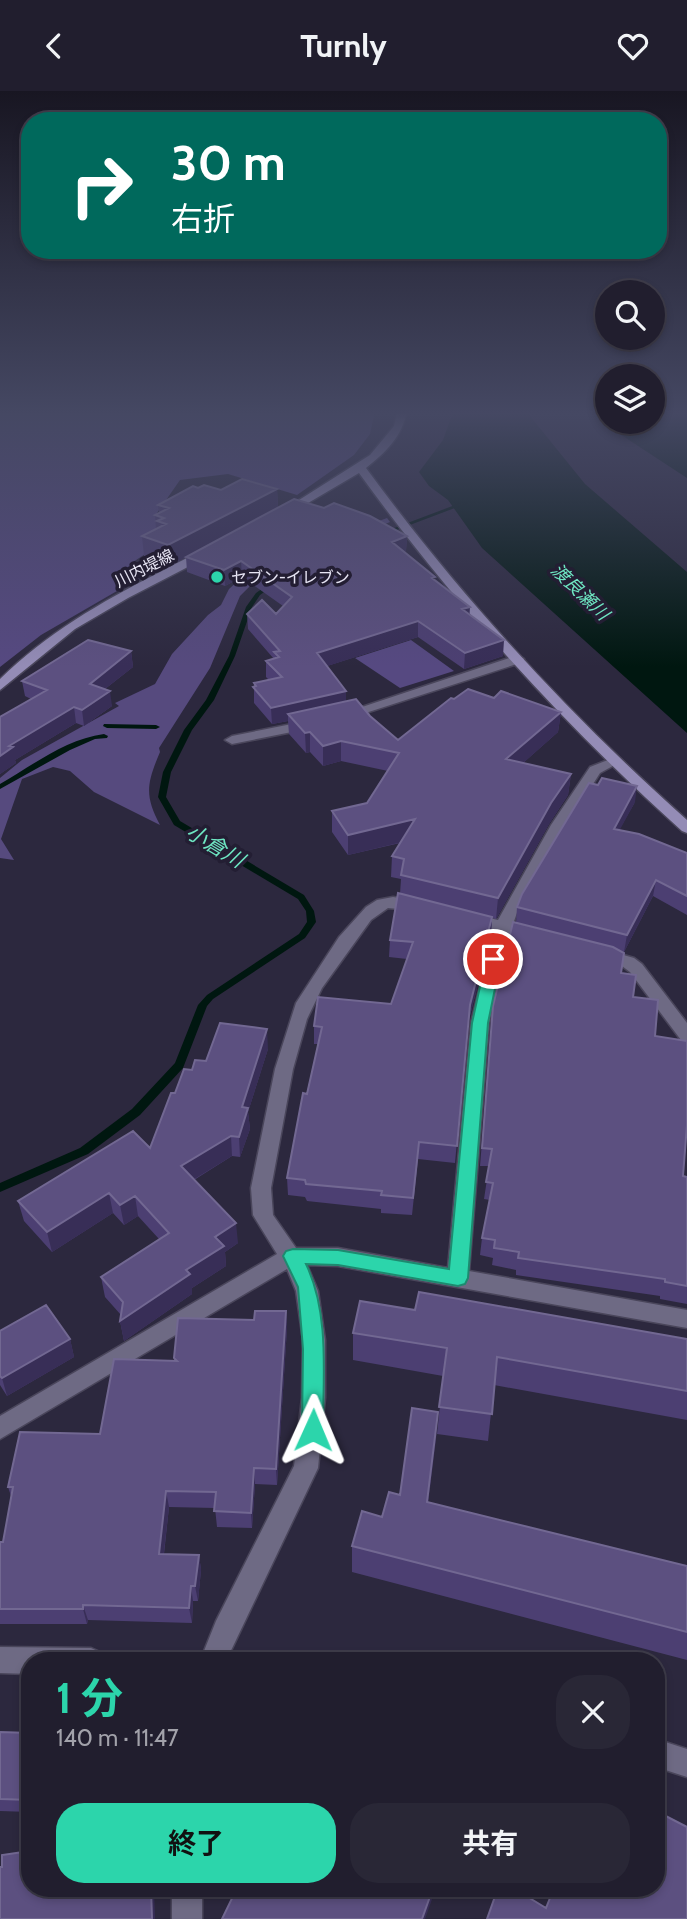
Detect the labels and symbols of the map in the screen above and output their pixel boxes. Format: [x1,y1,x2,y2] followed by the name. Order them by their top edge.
[111,545,177,591] street label: 川内堤線
[546,559,615,626] water label: 渡良瀬川
[231,568,350,587] place label: セブン-イレブン
[209,569,225,585] marker: セブン-イレブン
[182,819,250,874] water label: 小倉川
[463,929,523,989] pin
[276,1393,350,1467] position arrow

